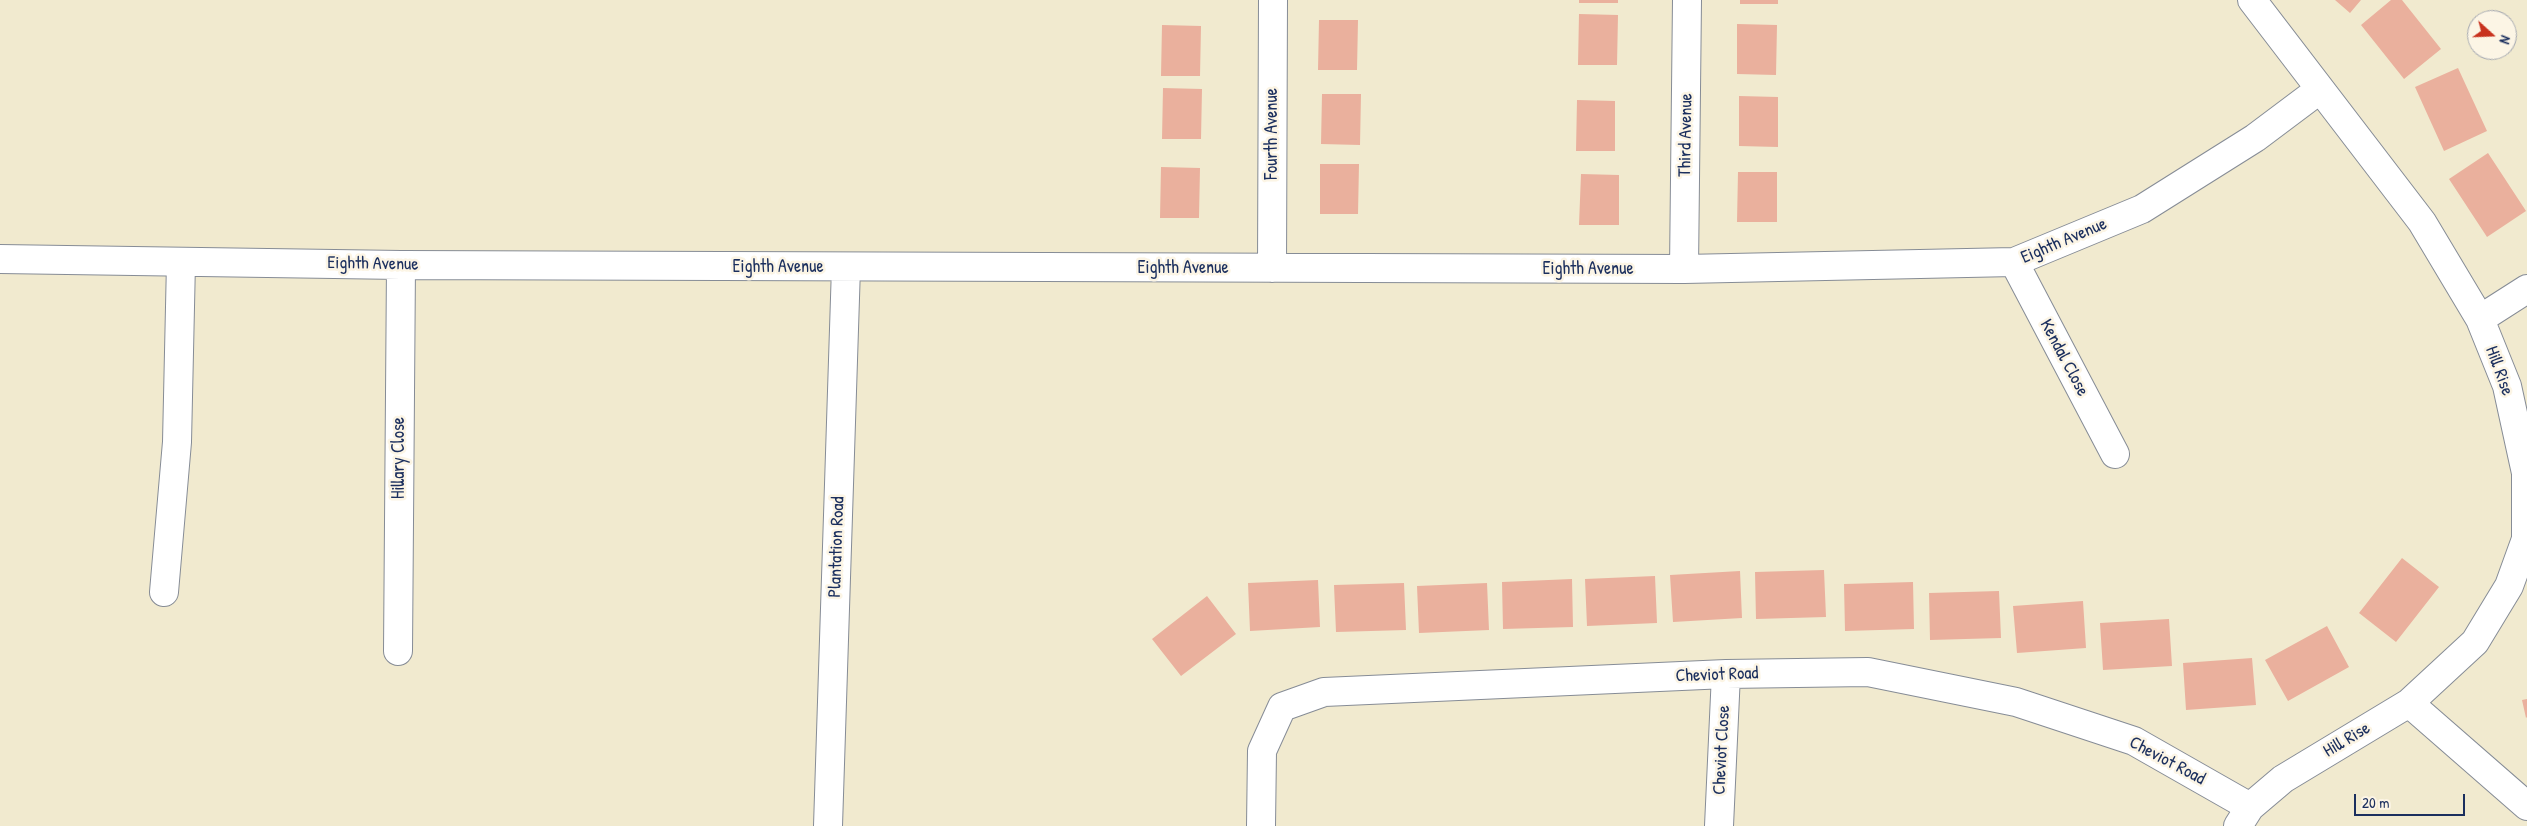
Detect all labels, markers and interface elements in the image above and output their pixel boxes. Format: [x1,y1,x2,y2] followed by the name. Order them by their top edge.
[2467,10,2517,60] north arrow
[2495,33,2516,47] text: N
[1261,88,1283,180] street label: Fourth Avenue
[1674,93,1698,177] street label: Third Avenue
[2018,213,2110,269] street label: Eighth Avenue
[327,252,419,276] street label: Eighth Avenue
[732,256,824,278] street label: Eighth Avenue
[1137,257,1229,279] street label: Eighth Avenue
[1542,258,1634,280] street label: Eighth Avenue
[2035,316,2093,400] street label: Kendal Close
[2480,344,2518,398] street label: Hill Rise
[388,417,410,499] street label: Hillary Close
[824,496,850,598] street label: Plantation Road
[1675,663,1759,687] street label: Cheviot Road
[1709,705,1735,795] street label: Cheviot Close
[2320,718,2374,762] street label: Hill Rise
[2125,732,2209,790] street label: Cheviot Road
[2357,784,2468,816] scale bar
[2362,792,2389,813] text: 20 m

